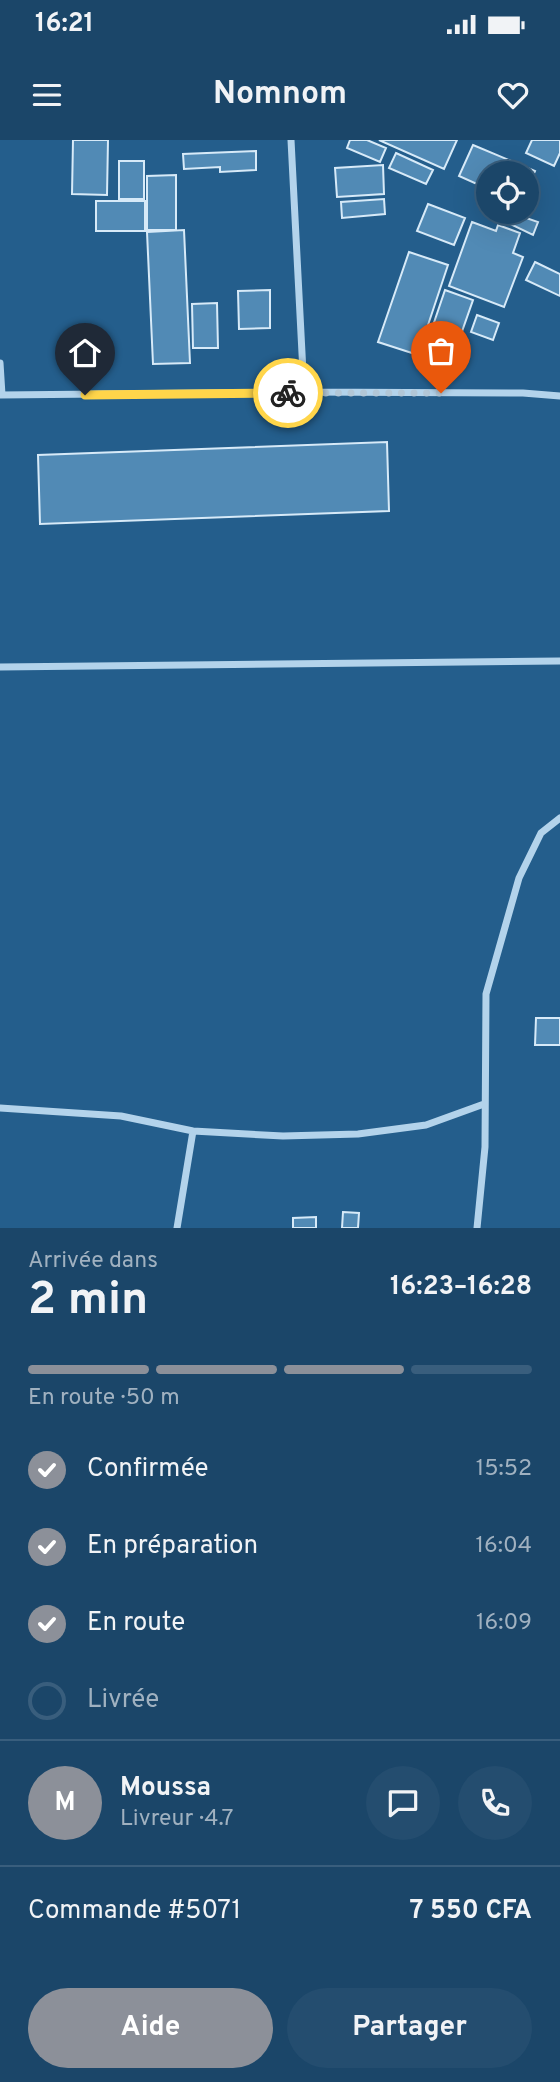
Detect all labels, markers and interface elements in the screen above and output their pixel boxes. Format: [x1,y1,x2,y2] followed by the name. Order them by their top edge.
[35,8,94,41] text: 16:21
[213,75,347,115] text: Nomnom
[28,76,66,114] icon: menu
[494,76,532,114] icon: heart
[476,161,539,224] map controls
[476,161,539,224] button: locate
[411,321,471,393] pin
[55,323,115,395] pin
[422,332,460,370] icon: bag
[66,334,104,372] icon: home
[253,358,323,428] courier
[269,374,307,412] icon: bike
[28,1247,158,1276] text: Arrivée dans
[390,1271,532,1304] text: 16:23–16:28
[28,1272,148,1331] text: 2 min
[28,1384,180,1413] text: En route · 50 m
[28,1451,66,1489] icon: check
[87,1453,209,1486] text: Confirmée
[476,1455,532,1484] text: 15:52
[28,1528,66,1566] icon: check
[87,1530,258,1563] text: En préparation
[475,1532,532,1561] text: 16:04
[28,1605,66,1643] icon: check
[87,1607,185,1640] text: En route
[476,1609,532,1638] text: 16:09
[87,1684,159,1717] text: Livrée
[366,1766,440,1840] button: chat
[458,1766,532,1840] button: phone
[120,1772,211,1805] text: Moussa
[54,1787,76,1820] text: M
[120,1805,233,1834] text: Livreur · 4.7
[28,1895,241,1928] text: Commande #5071
[410,1895,532,1928] text: 7 550 CFA
[28,1988,273,2068] button: Aide
[287,1988,532,2068] button: Partager

